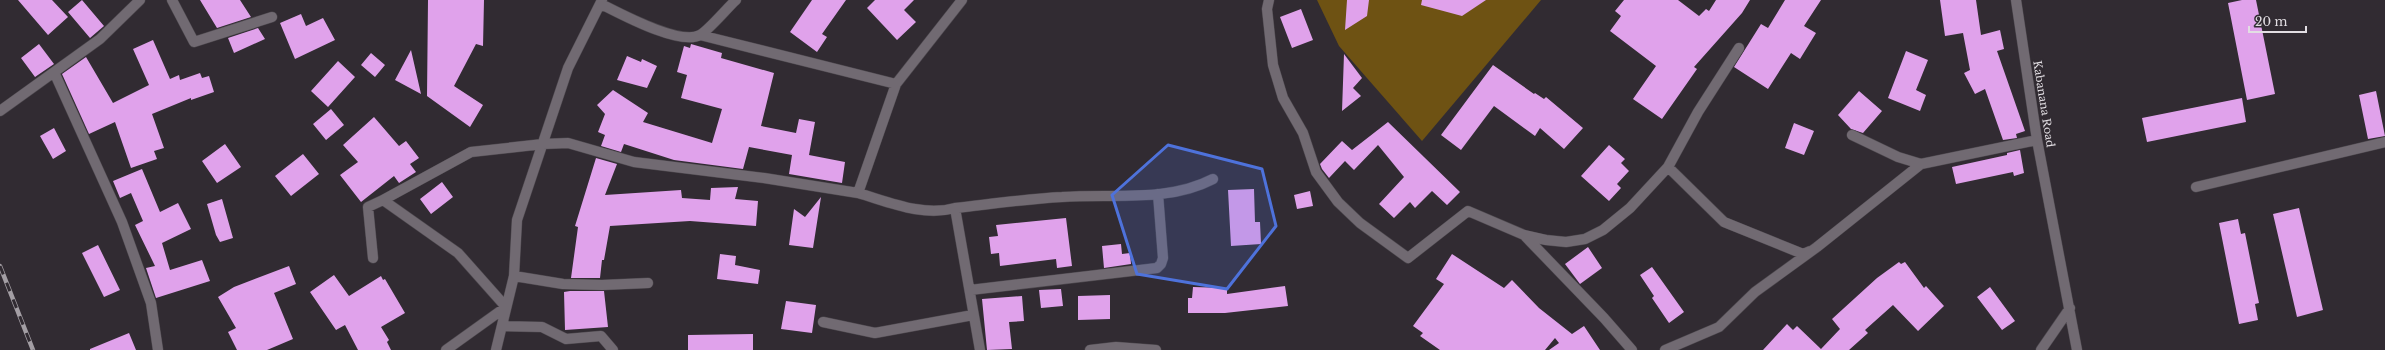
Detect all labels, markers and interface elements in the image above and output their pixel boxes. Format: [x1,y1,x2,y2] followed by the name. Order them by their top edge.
[2249,8,2306,34] scale bar
[2255,14,2287,29] text: 20 m
[2030,60,2058,149] street label: Kabanana Road

